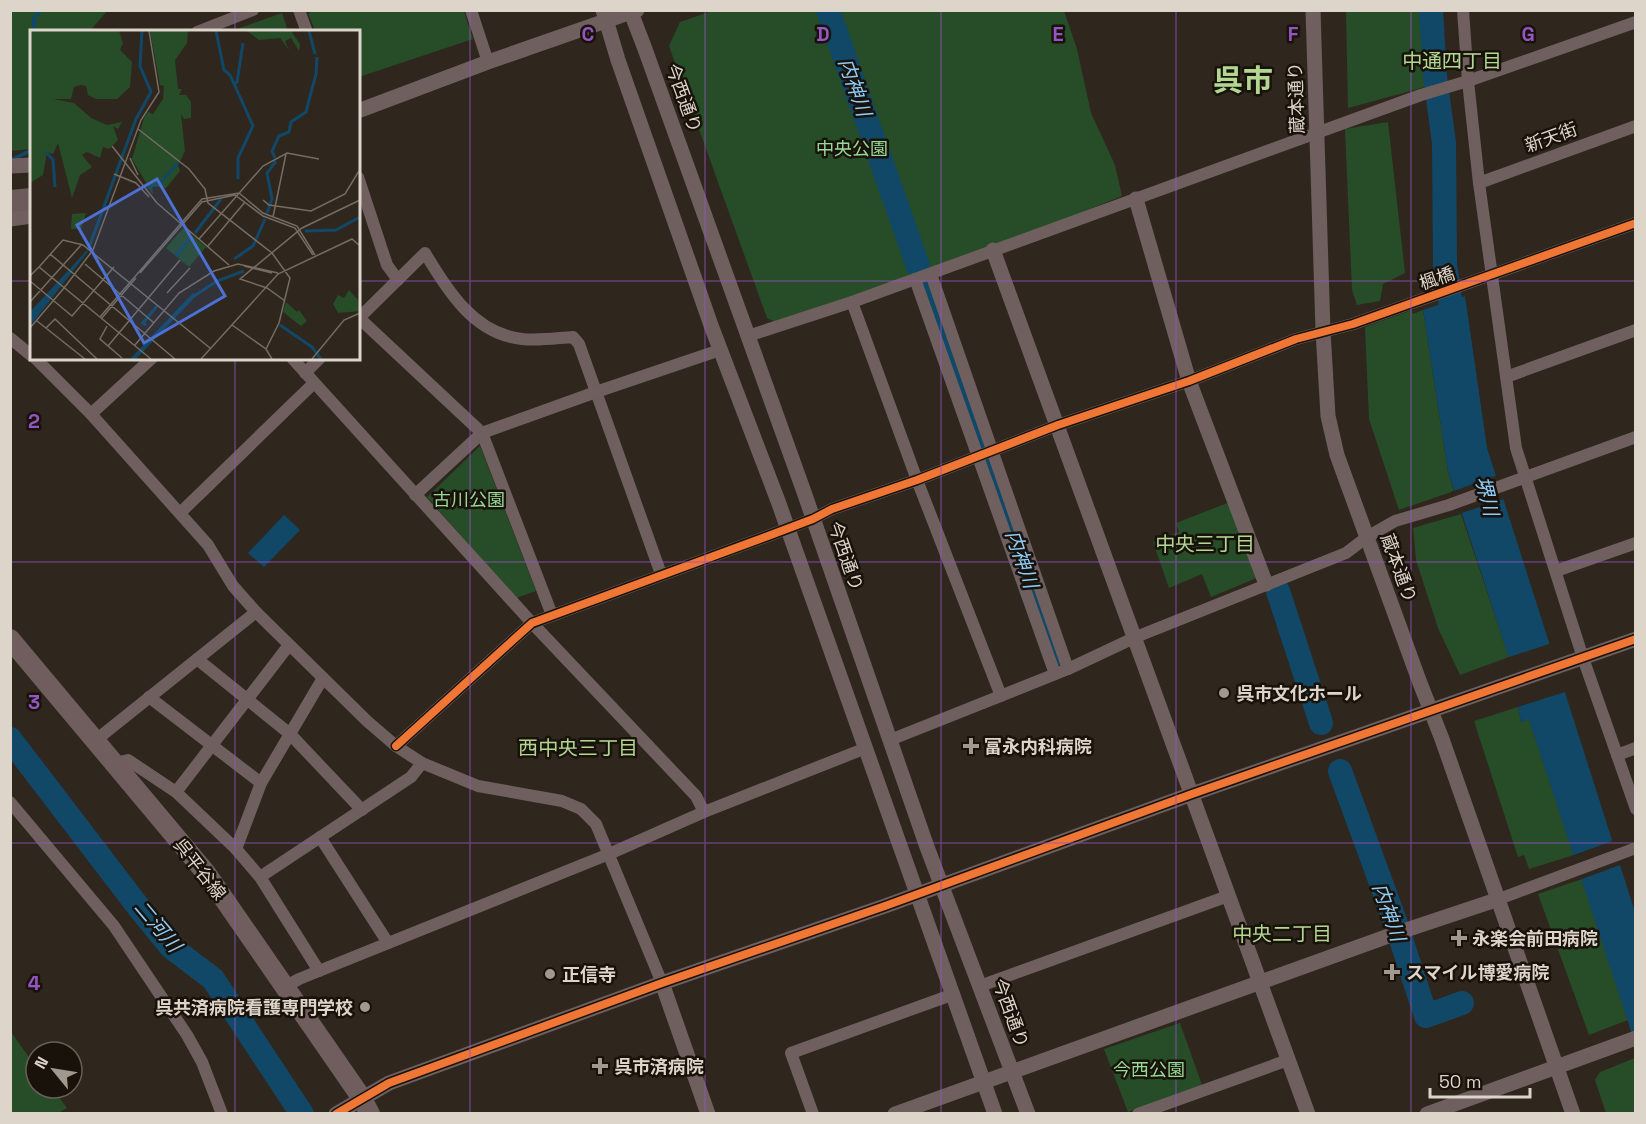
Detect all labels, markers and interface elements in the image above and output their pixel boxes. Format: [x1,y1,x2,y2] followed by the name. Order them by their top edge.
[582,21,595,47] text: C
[816,21,830,47] text: D
[1052,21,1064,47] text: E
[1288,21,1299,47] text: F
[1521,21,1535,47] text: G
[30,30,360,360] inset map
[1402,48,1502,74] district label: 中通四丁目
[833,54,878,121] water label: 内神川
[661,60,707,136] street label: 今西通り
[1213,61,1273,100] district label: 呉市
[1283,62,1309,134] street label: 蔵本通り
[1522,117,1580,157] street label: 新天街
[816,137,888,160] park label: 中央公園
[1416,261,1458,295] street label: 楓橋
[28,408,40,434] text: 2
[1470,473,1505,520] water label: 堺川
[433,488,505,511] park label: 古川公園
[823,518,869,594] street label: 今西通り
[1000,526,1045,593] water label: 内神川
[1376,530,1422,606] street label: 蔵本通り
[1155,531,1255,557] district label: 中央三丁目
[1236,682,1362,705] place label: 呉市文化ホール
[1217,686,1231,700] marker: 呉市文化ホール
[28,689,40,715] text: 3
[518,735,638,761] district label: 西中央三丁目
[984,735,1092,758] place label: 富永内科病院
[962,737,980,755] marker: 富永内科病院
[169,834,231,904] street label: 呉平谷線
[1367,879,1412,946] water label: 内神川
[129,895,189,959] water label: 二河川
[1232,921,1332,947] district label: 中央二丁目
[1472,927,1598,950] place label: 永楽会前田病院
[1450,929,1468,947] marker: 永楽会前田病院
[1406,961,1549,984] place label: スマイル博愛病院
[562,963,616,986] place label: 正信寺
[1383,963,1401,981] marker: スマイル博愛病院
[543,967,557,981] marker: 正信寺
[28,970,41,996] text: 4
[988,975,1034,1051] street label: 今西通り
[155,996,353,1019] place label: 呉共済病院看護専門学校
[358,1000,372,1014] marker: 呉共済病院看護専門学校
[24,1040,84,1100] north arrow
[30,1053,53,1073] text: N
[614,1055,704,1078] place label: 呉市済病院
[591,1057,609,1075] marker: 呉市済病院
[1113,1058,1185,1081] park label: 今西公園
[1430,1061,1530,1099] scale bar
[1439,1070,1481,1093] text: 50 m

